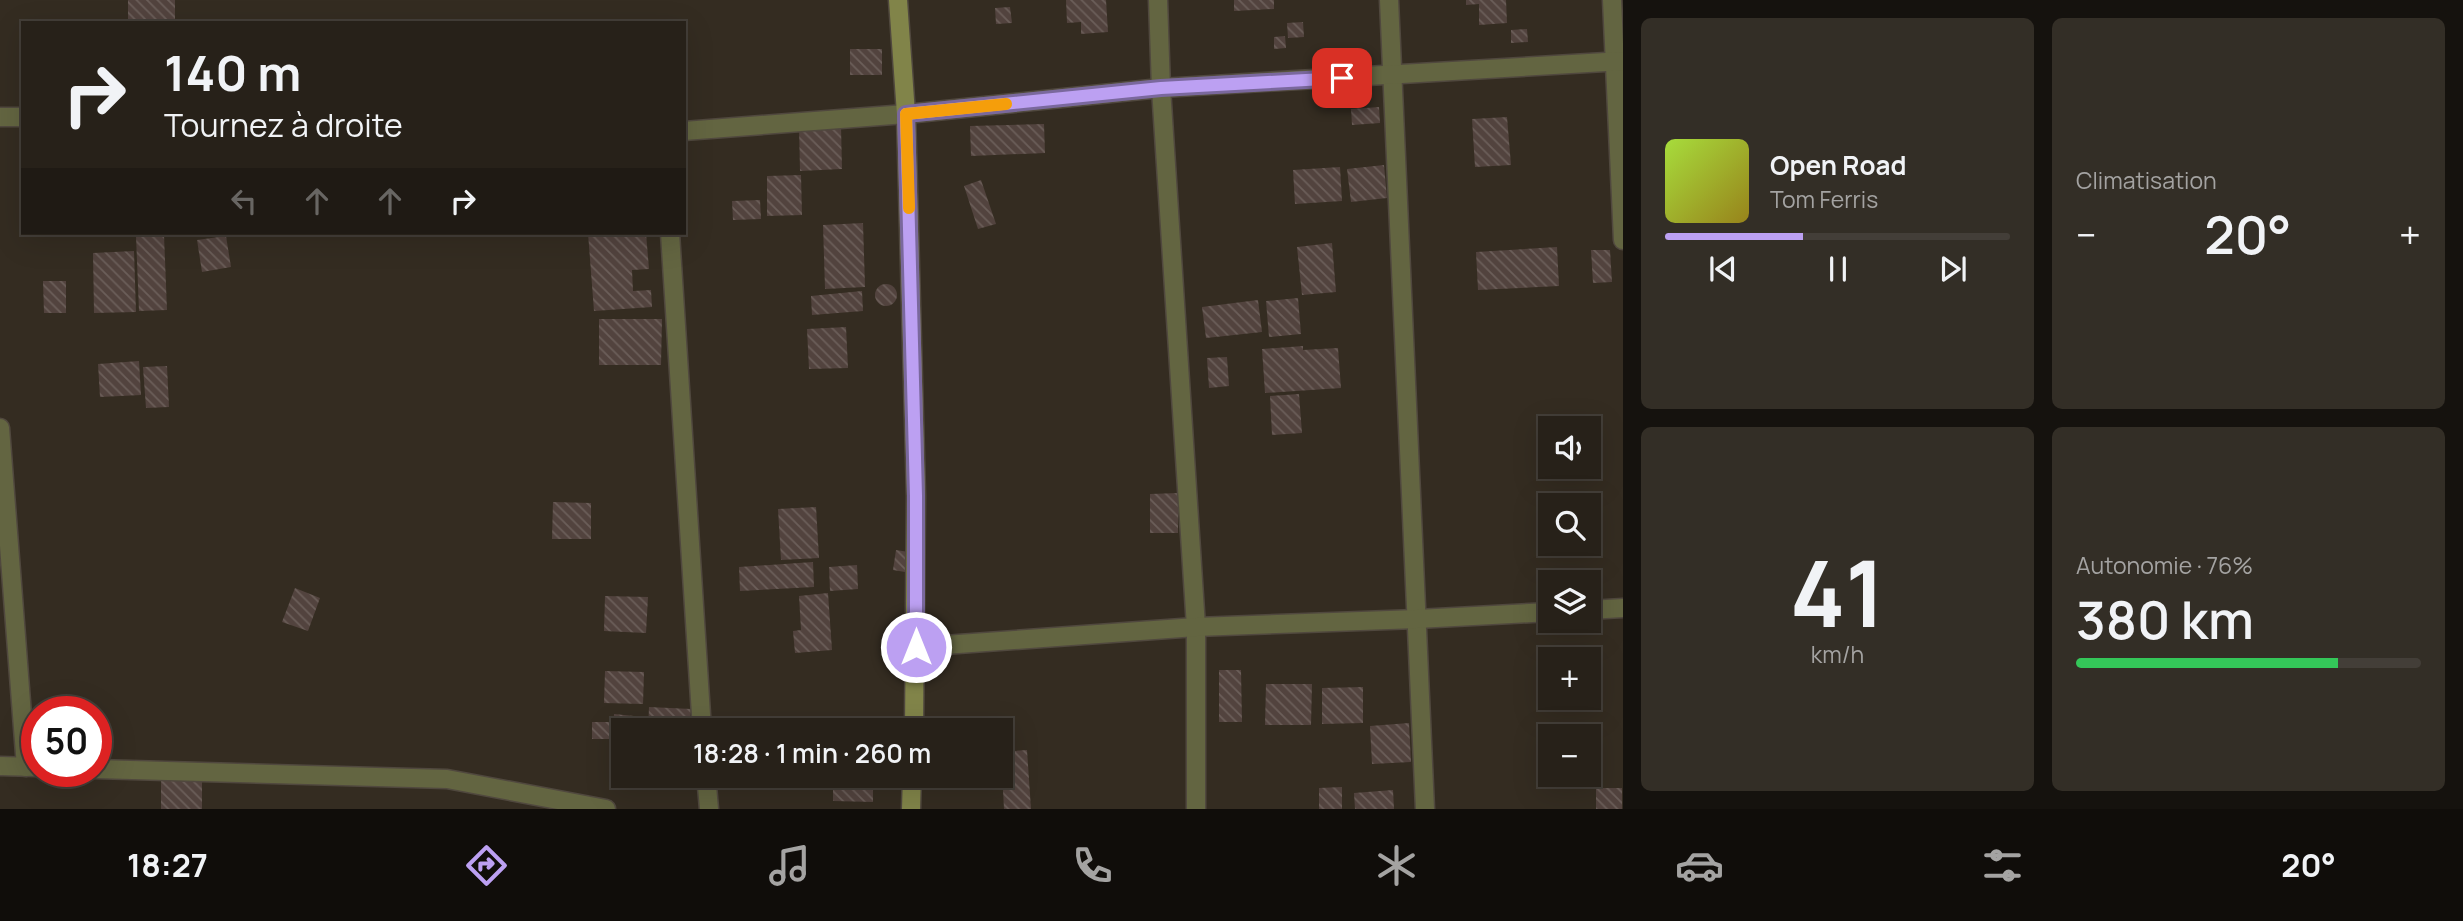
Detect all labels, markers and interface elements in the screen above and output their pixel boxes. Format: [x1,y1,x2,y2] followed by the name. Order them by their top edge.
[164,39,301,106] text: 140 m
[1312,48,1372,108] pin
[49,49,140,140] icon: right
[1323,59,1361,97] icon: arrive
[164,103,403,147] text: Tournez à droite
[1770,147,1906,183] text: Open Road
[2076,164,2217,196] text: Climatisation
[225,182,263,220] icon: left
[298,182,336,220] icon: ahead
[371,182,409,220] icon: ahead
[444,182,482,220] icon: right
[1770,183,1878,215] text: Tom Ferris
[2204,199,2291,270] text: 20°
[2076,208,2097,260] text: −
[2399,208,2421,260] text: +
[1704,250,1742,288] icon: previous
[1819,250,1857,288] icon: pause
[1934,250,1972,288] icon: next
[1538,416,1601,787] map controls
[1538,416,1601,479] button: sound
[1538,493,1601,556] button: search
[1790,530,1885,654] text: 41
[2076,549,2253,581] text: Autonomie · 76%
[1538,570,1601,633] button: layers
[2076,584,2254,655] text: 380 km
[879,610,953,684] position arrow
[1811,638,1864,670] text: km/h
[1538,647,1601,710] button: +
[21,696,112,787] speed limit sign: 50
[1538,724,1601,787] button: −
[693,735,931,771] text: 18:28 · 1 min · 260 m
[462,841,511,890] icon: directions
[765,841,814,890] icon: music
[1068,841,1117,890] icon: phone
[1372,841,1421,890] icon: climate
[1675,841,1724,890] icon: car
[1978,841,2027,890] icon: filters
[127,843,208,887] text: 18:27
[2281,843,2336,887] text: 20°

